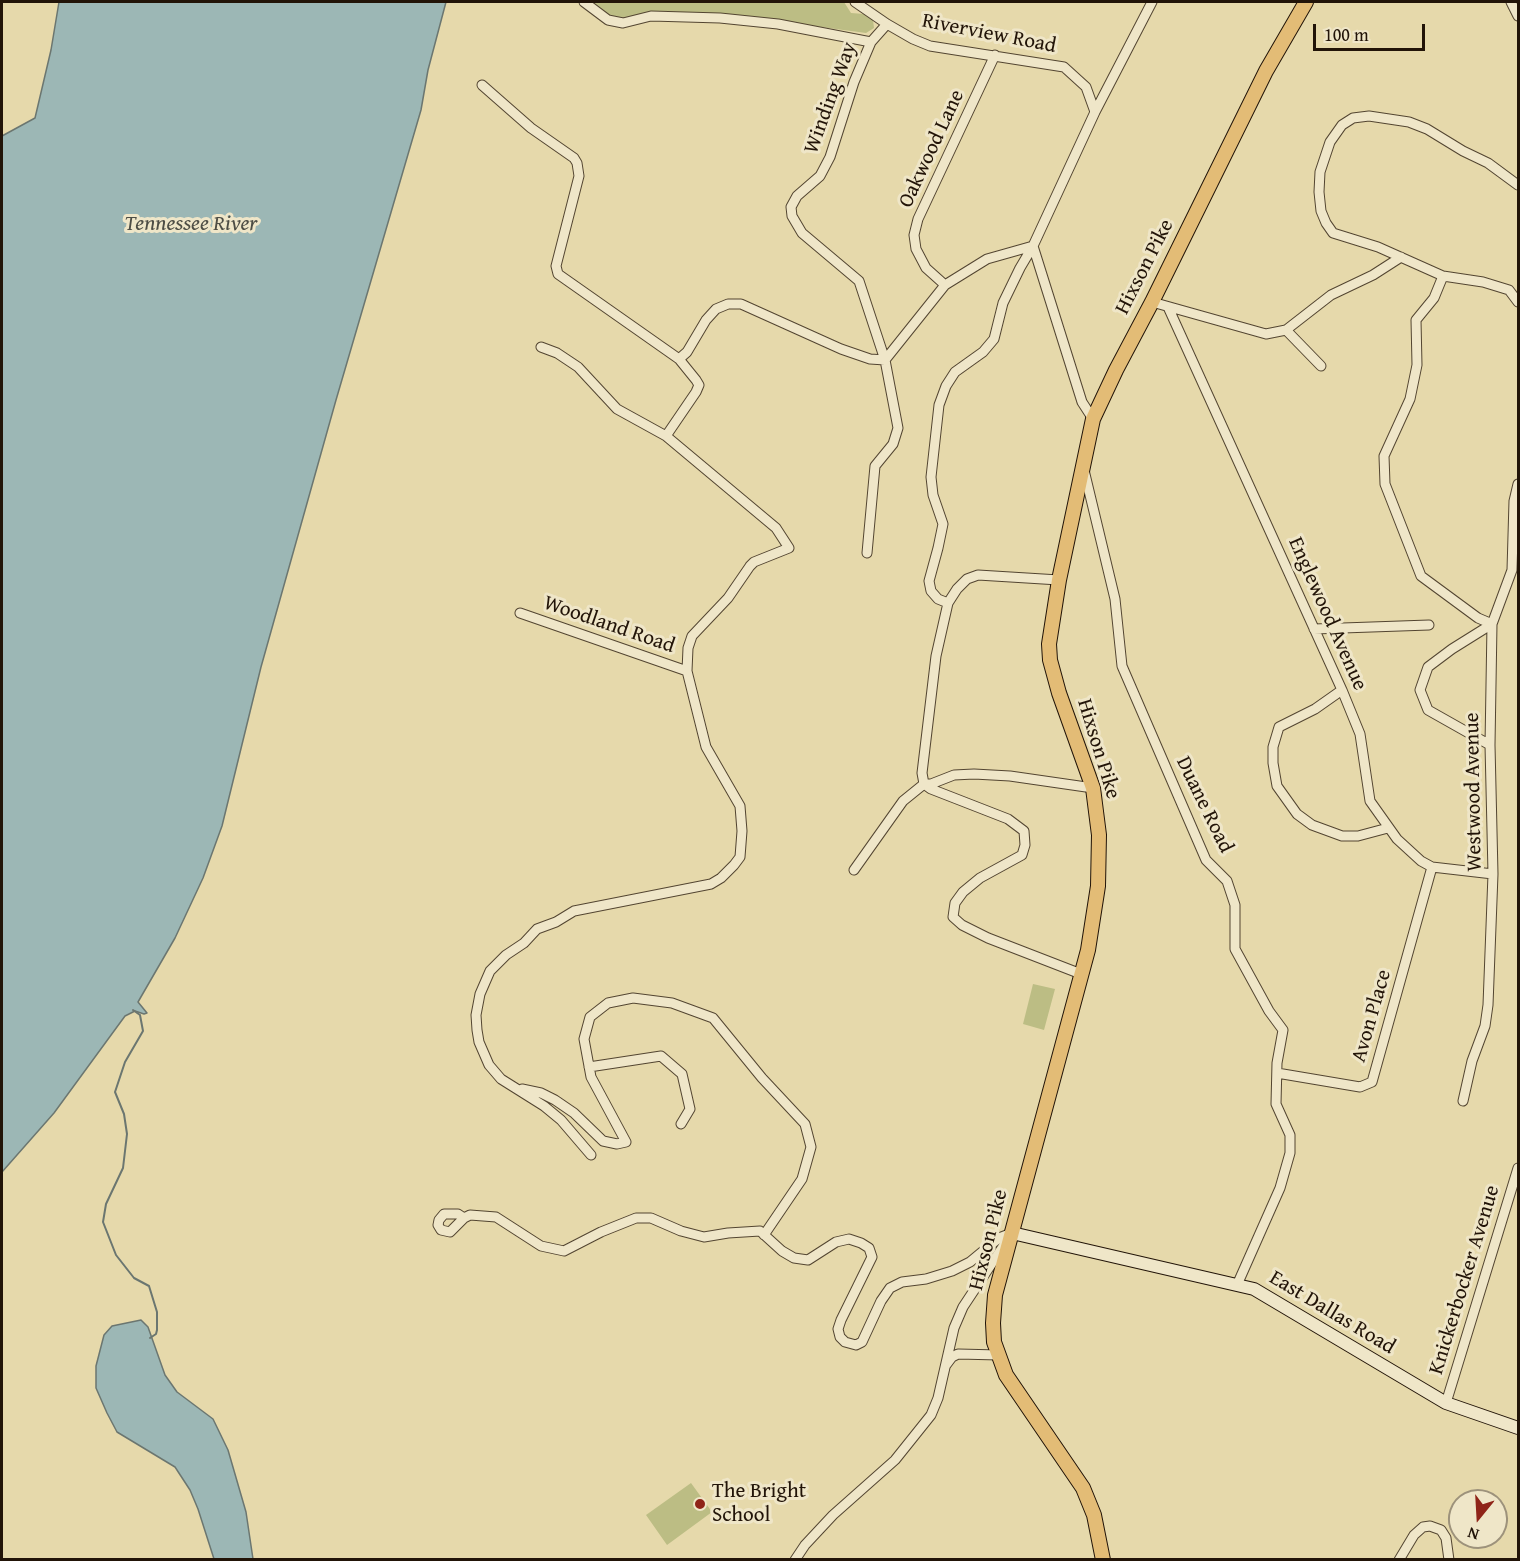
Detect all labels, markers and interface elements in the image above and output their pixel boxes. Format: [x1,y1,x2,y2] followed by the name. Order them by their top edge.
[920,9,1058,59] street label: Riverview Road
[1316,12,1428,50] scale bar
[1324,21,1369,48] text: 100 m
[799,39,863,157] street label: Winding Way
[894,86,970,212] street label: Oakwood Lane
[124,211,258,237] water label: Tennessee River
[1110,215,1180,319] street label: Hixson Pike
[1282,534,1372,694] street label: Englewood Avenue
[540,591,678,659] street label: Woodland Road
[1071,696,1125,802] street label: Hixson Pike
[1460,712,1488,872] street label: Westwood Avenue
[1170,753,1238,857] street label: Duane Road
[1347,967,1397,1065] street label: Avon Place
[1424,1182,1506,1378] street label: Knickerbocker Avenue
[964,1187,1014,1293] street label: Hixson Pike
[1265,1266,1399,1360] street label: East Dallas Road
[712,1479,806,1529] place label: The Bright School
[1448,1489,1508,1549] north arrow
[693,1497,707,1511] marker: The Bright School
[1464,1521,1482,1547] text: N

